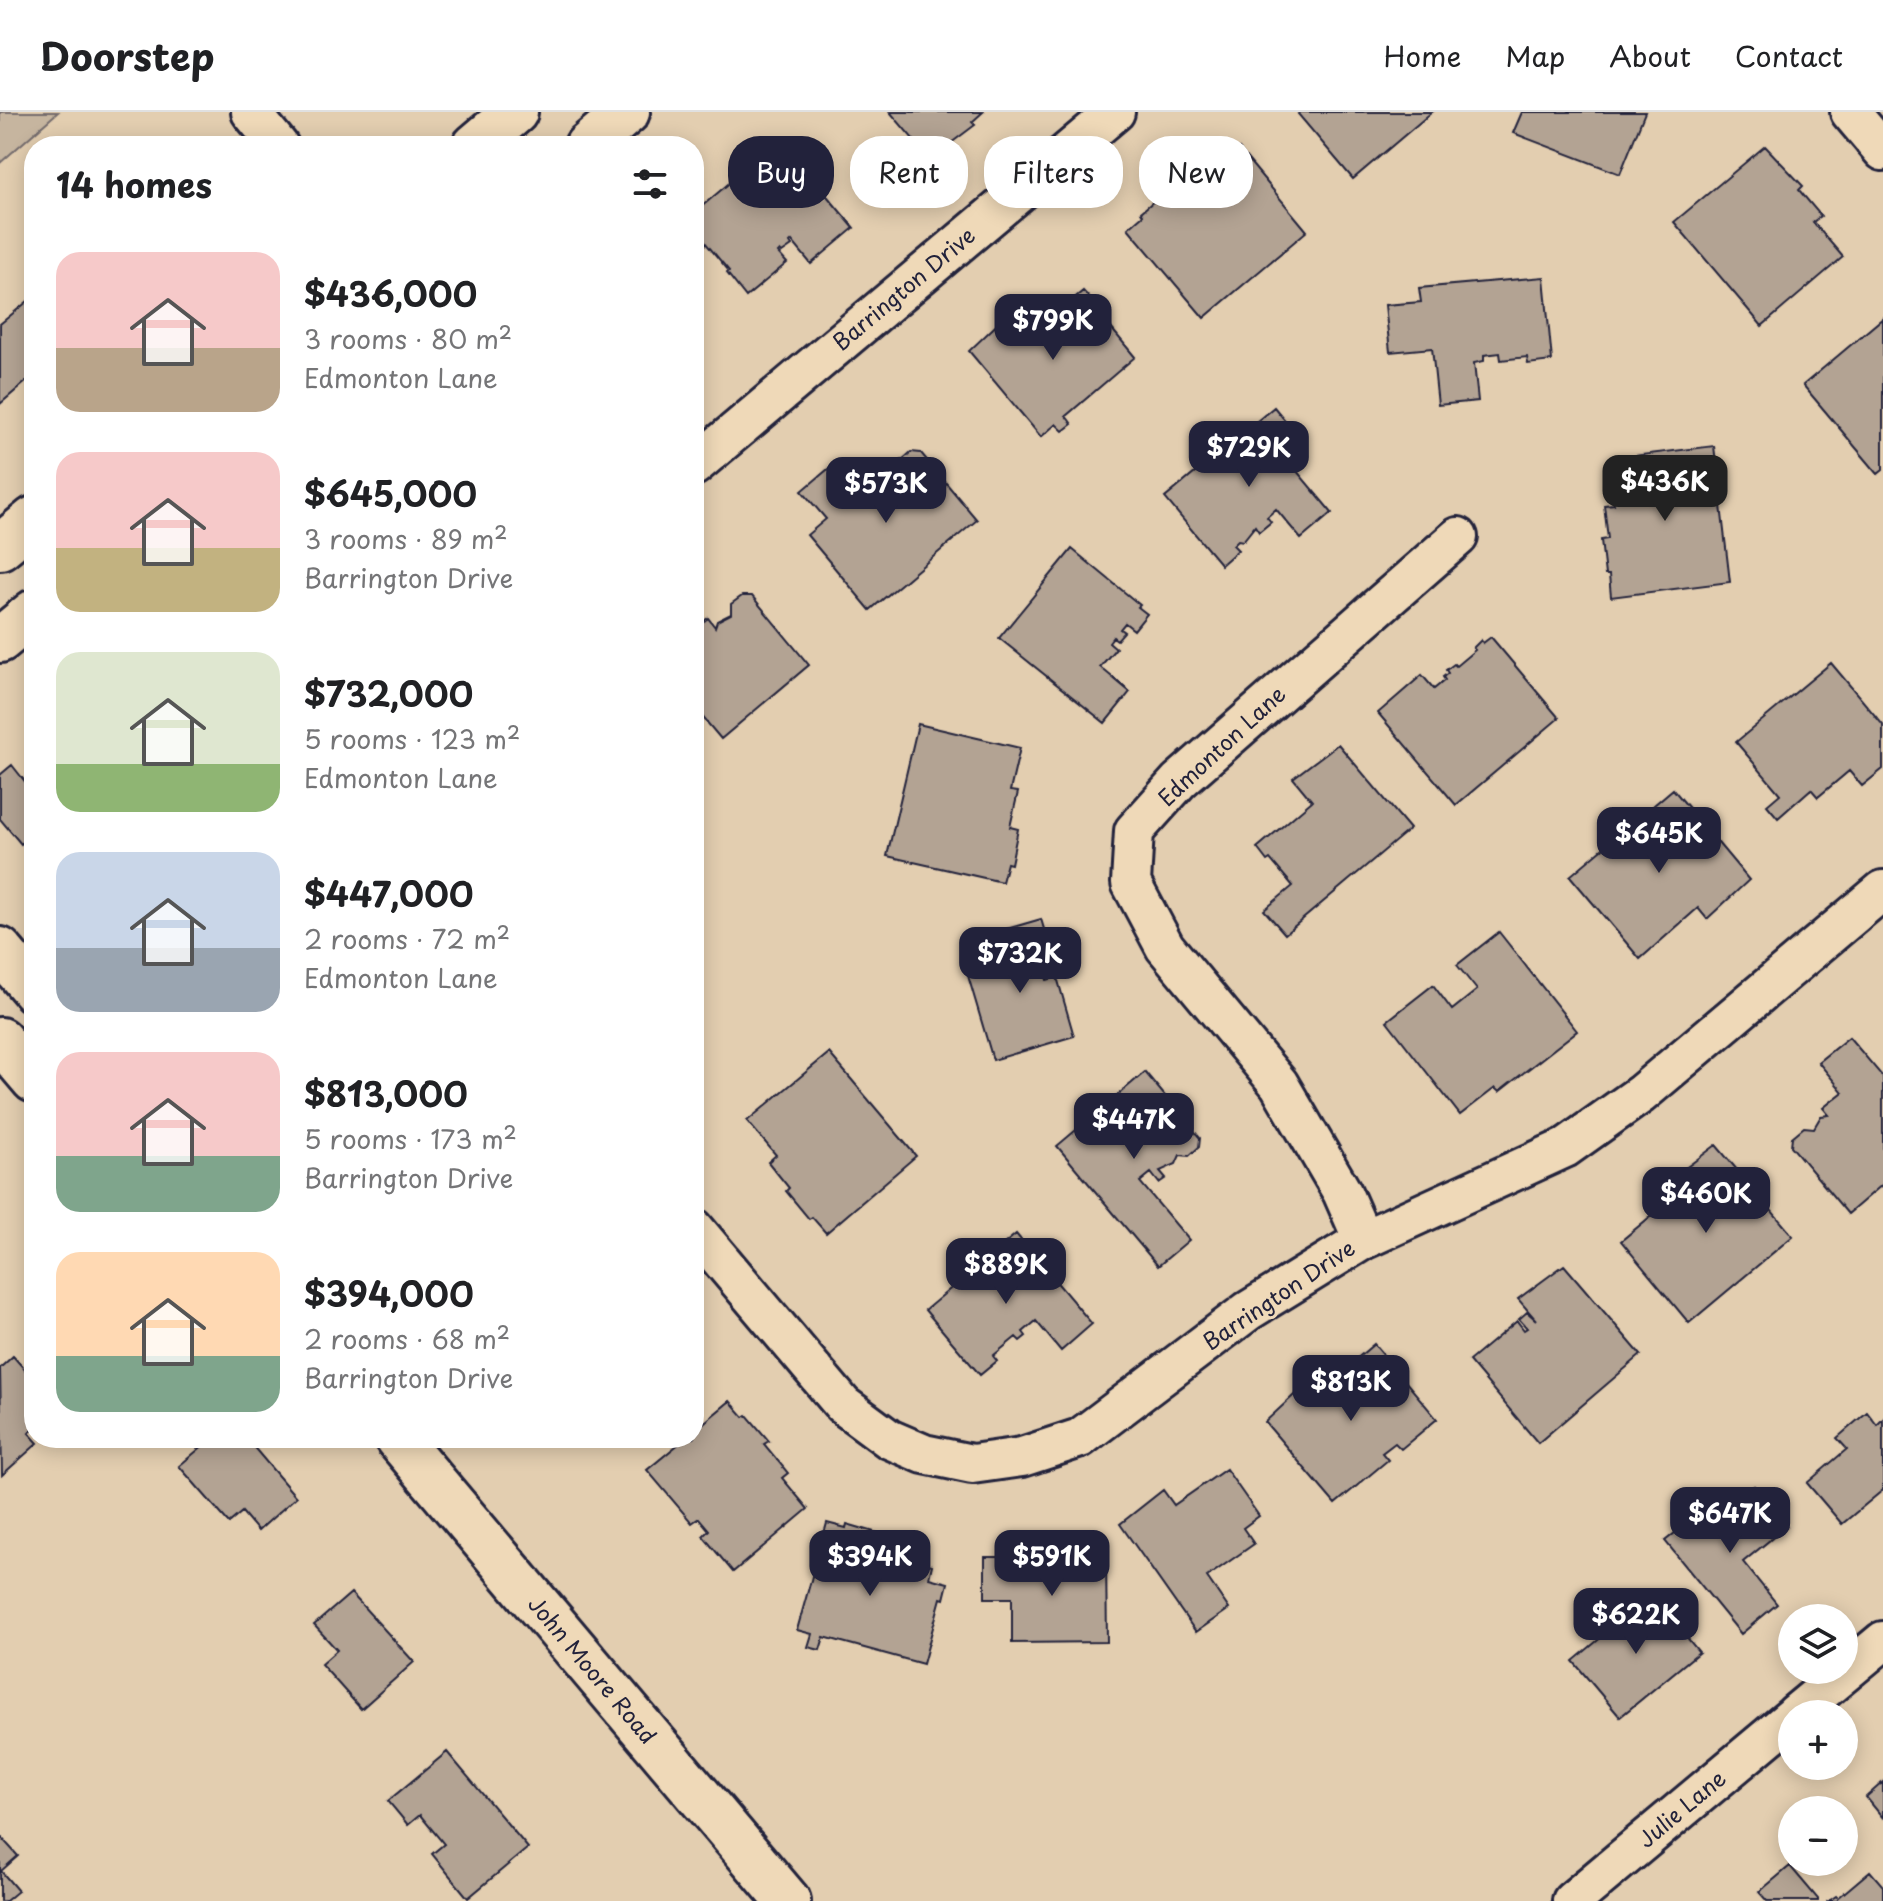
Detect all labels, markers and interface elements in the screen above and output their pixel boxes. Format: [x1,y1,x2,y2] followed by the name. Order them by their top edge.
[40,27,215,84] text: Doorstep
[1383,34,1461,77] text: Home
[1505,34,1565,77] text: Map
[1609,34,1691,77] text: About
[1735,34,1843,77] text: Contact
[728,136,834,208] chip: Buy
[850,136,968,208] chip: Rent
[984,136,1123,208] chip: Filters
[1139,136,1253,208] chip: New
[56,158,212,210] text: 14 homes
[628,162,672,206] icon: filters
[825,218,981,357] street label: Barrington Drive
[304,267,477,319] text: $436,000
[120,284,216,380] icon: home
[997,294,1109,362] pin: $799K
[1013,300,1093,339] text: $799K
[304,319,512,358] text: 3 rooms · 80 m²
[304,358,498,397] text: Edmonton Lane
[1193,421,1305,489] pin: $729K
[1207,427,1291,466] text: $729K
[1609,455,1721,523] pin: $436K
[830,457,942,525] pin: $573K
[1621,461,1709,500] text: $436K
[844,463,928,502] text: $573K
[304,467,477,519] text: $645,000
[120,484,216,580] icon: home
[304,519,508,558] text: 3 rooms · 89 m²
[304,558,513,597] text: Barrington Drive
[304,667,473,719] text: $732,000
[1150,677,1292,813] street label: Edmonton Lane
[120,684,216,780] icon: home
[304,719,520,758] text: 5 rooms · 123 m²
[304,758,498,797] text: Edmonton Lane
[1603,807,1715,875] pin: $645K
[1615,813,1703,852] text: $645K
[304,867,474,919] text: $447,000
[120,884,216,980] icon: home
[304,919,510,958] text: 2 rooms · 72 m²
[964,927,1076,995] pin: $732K
[977,933,1063,972] text: $732K
[304,958,498,997] text: Edmonton Lane
[304,1067,468,1119] text: $813,000
[120,1084,216,1180] icon: home
[1078,1093,1190,1161] pin: $447K
[1092,1099,1176,1138] text: $447K
[304,1119,517,1158] text: 5 rooms · 173 m²
[304,1158,513,1197] text: Barrington Drive
[1650,1167,1762,1235] pin: $460K
[1660,1173,1752,1212] text: $460K
[1196,1231,1361,1357] street label: Barrington Drive
[950,1238,1062,1306] pin: $889K
[964,1244,1048,1283] text: $889K
[304,1267,474,1319] text: $394,000
[120,1284,216,1380] icon: home
[304,1319,510,1358] text: 2 rooms · 68 m²
[1295,1355,1407,1423] pin: $813K
[304,1358,513,1397] text: Barrington Drive
[1310,1361,1392,1400] text: $813K
[1674,1487,1786,1555] pin: $647K
[1688,1493,1772,1532] text: $647K
[814,1530,926,1598] pin: $394K
[996,1530,1108,1598] pin: $591K
[827,1536,913,1575] text: $394K
[1013,1536,1092,1575] text: $591K
[521,1588,665,1750] street label: John Moore Road
[1580,1588,1692,1656] pin: $622K
[1592,1594,1680,1633] text: $622K
[1778,1604,1858,1876] map controls
[1778,1604,1858,1684] button: layers
[1778,1700,1858,1780] button: +
[1630,1761,1732,1855] street label: Julie Lane
[1778,1796,1858,1876] button: −

